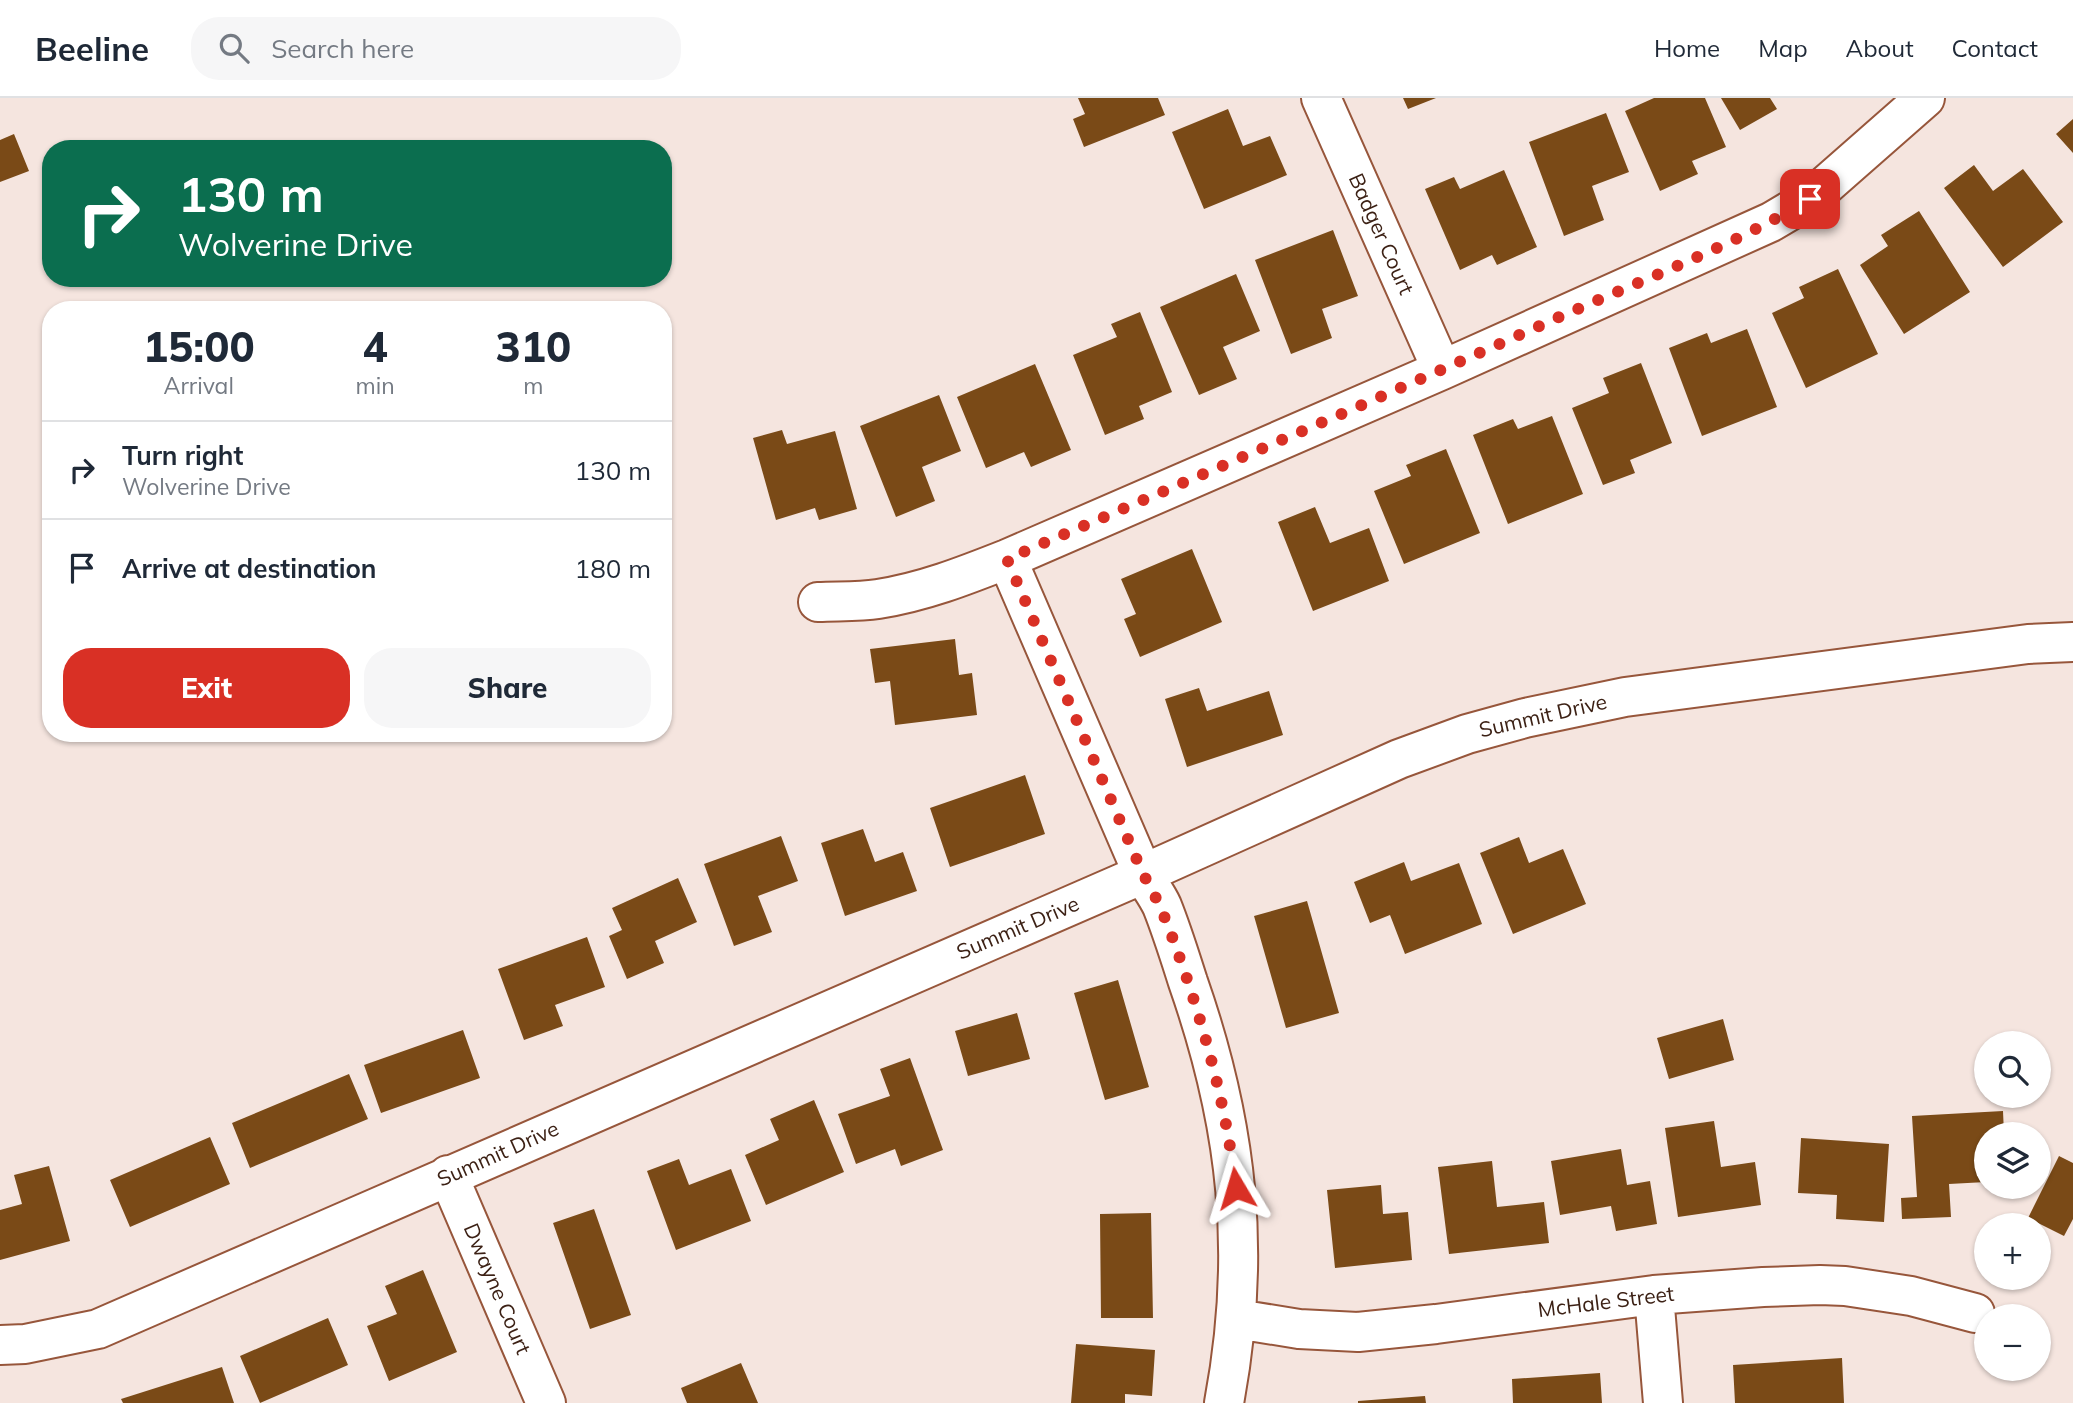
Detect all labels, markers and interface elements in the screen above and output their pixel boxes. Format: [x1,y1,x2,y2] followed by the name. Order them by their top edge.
[191,17,681,80] search box
[35,28,149,69] text: Beeline
[215,29,253,67] icon: search
[271,32,414,65] text: Search here
[1654,33,1720,63] text: Home
[1758,33,1808,63] text: Map
[1846,33,1914,63] text: About
[1952,33,2038,63] text: Contact
[178,163,324,224] text: 130 m
[63,168,154,259] icon: right
[1344,169,1420,298] street label: Badger Court
[1780,169,1840,229] pin
[1791,180,1829,218] icon: arrive
[178,224,413,264] text: Wolverine Drive
[143,320,255,373] text: 15:00
[362,320,388,373] text: 4
[496,320,571,373] text: 310
[164,371,234,400] text: Arrival
[355,371,395,400] text: min
[523,371,543,400] text: m
[122,439,243,472] text: Turn right
[63,451,101,489] icon: right
[575,454,651,487] text: 130 m
[122,472,291,501] text: Wolverine Drive
[63,549,101,587] icon: arrive
[122,552,377,585] text: Arrive at destination
[575,552,651,585] text: 180 m
[63,648,350,728] button: Exit
[364,648,651,728] button: Share
[1476,688,1609,742] street label: Summit Drive
[952,890,1083,965] street label: Summit Drive
[1974,1031,2051,1381] map controls
[1974,1031,2051,1108] button: search
[433,1115,563,1192] street label: Summit Drive
[1974,1122,2051,1199] button: layers
[1199,1151,1273,1225] position arrow
[1974,1213,2051,1290] button: +
[459,1219,537,1358] street label: Dwayne Court
[1536,1280,1675,1322] street label: McHale Street
[1974,1304,2051,1381] button: −

